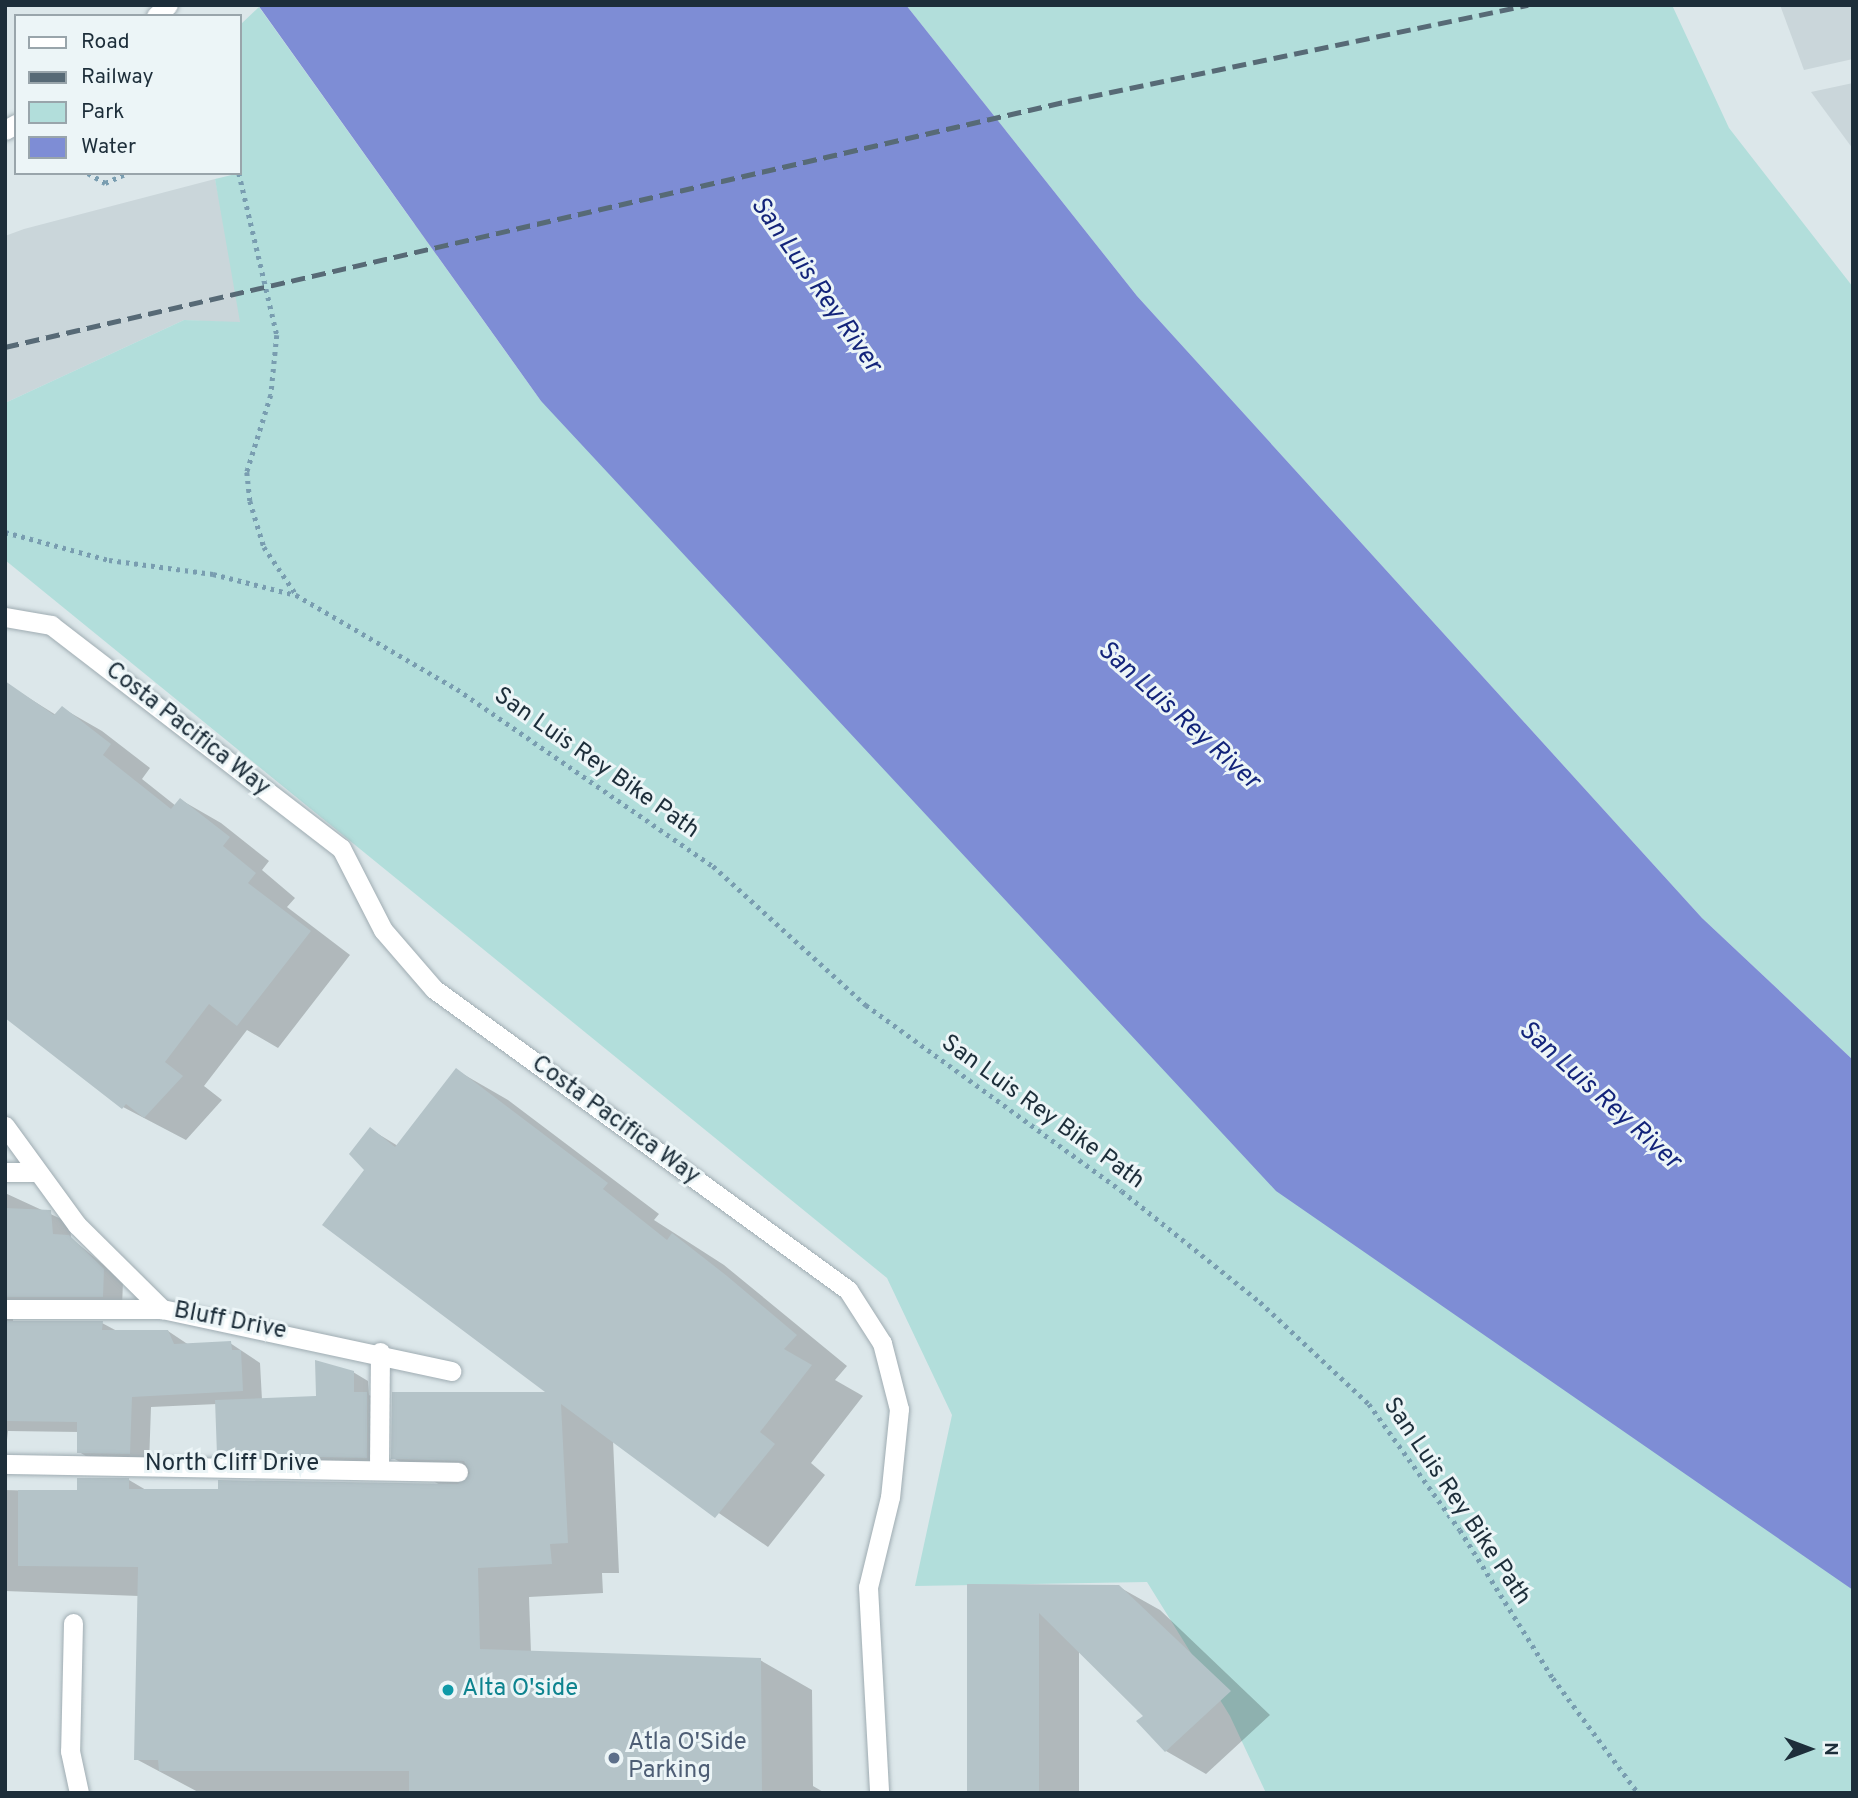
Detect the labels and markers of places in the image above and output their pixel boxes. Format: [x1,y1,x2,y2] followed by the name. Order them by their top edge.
[462,1676,578,1704] place label: Alta O'side
[440,1682,456,1698] marker: Alta O'side
[628,1730,747,1786] place label: Atla O'Side Parking
[606,1750,622,1766] marker: Atla O'Side Parking

